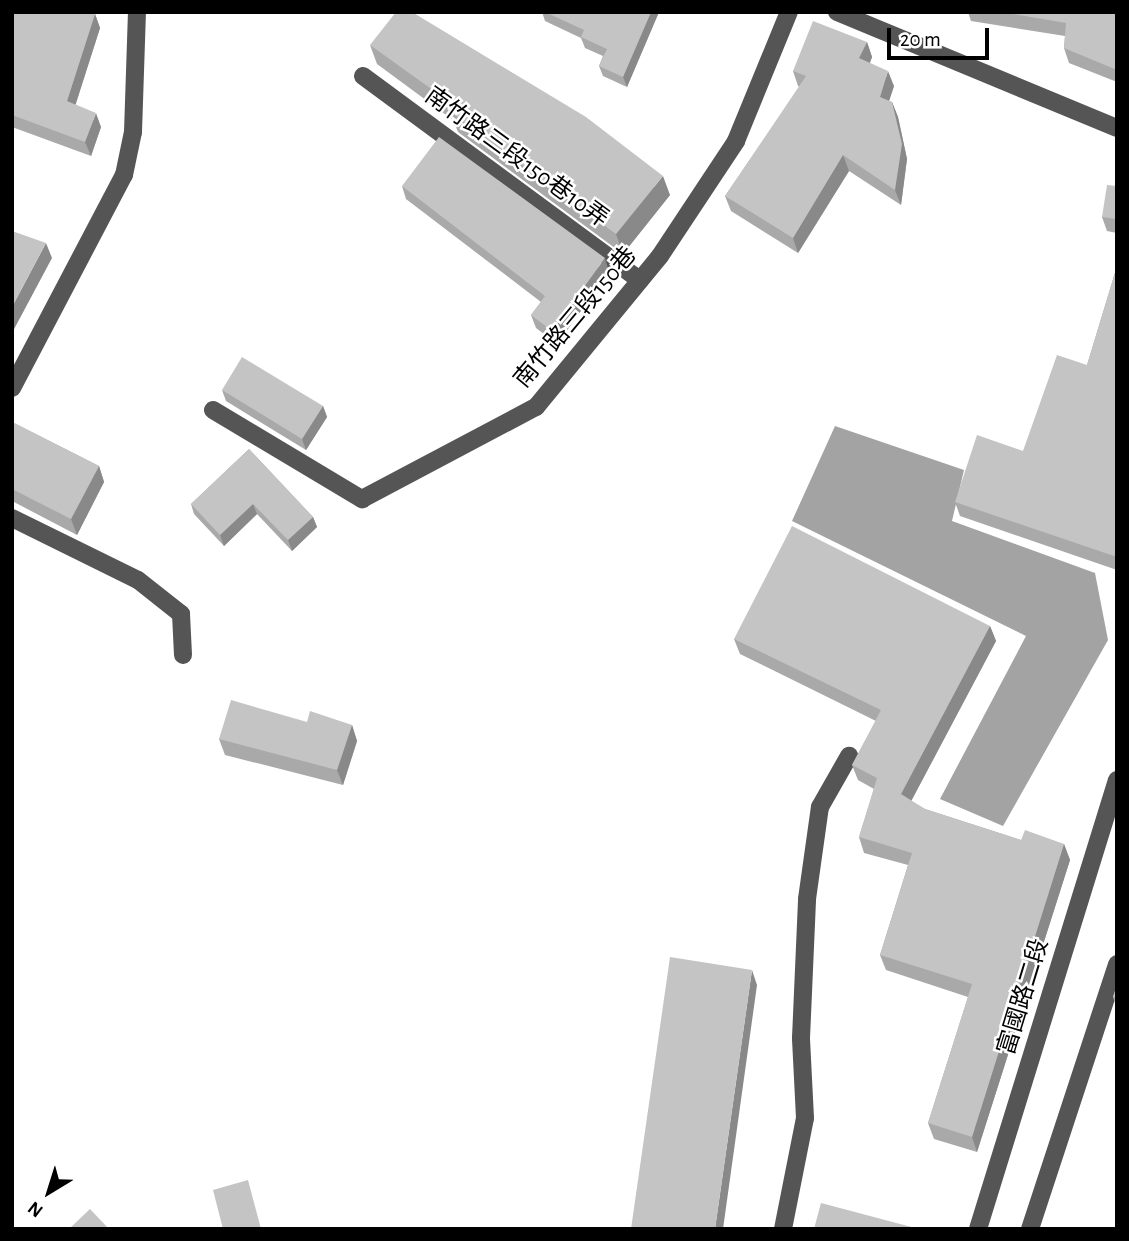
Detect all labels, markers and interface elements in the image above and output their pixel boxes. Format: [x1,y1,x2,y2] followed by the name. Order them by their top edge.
[891,14,992,58] scale bar
[900,29,941,50] text: 20 m
[419,82,613,234] street label: 南竹路三段150巷10弄
[509,242,643,394] street label: 南竹路三段150巷
[993,935,1055,1059] street label: 富國路二段
[14,1157,84,1227] north arrow
[25,1197,47,1220] text: N

